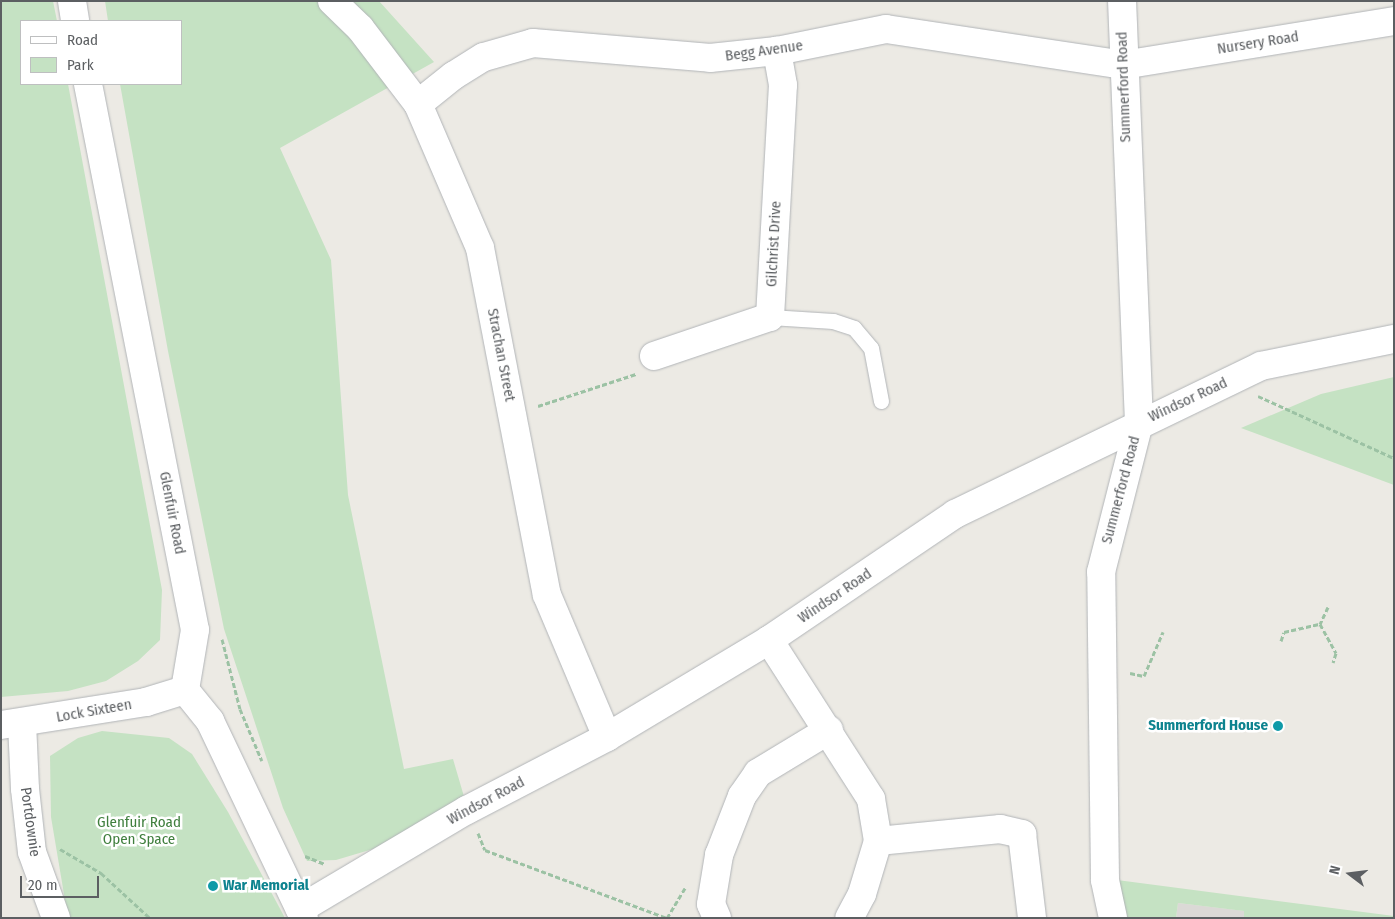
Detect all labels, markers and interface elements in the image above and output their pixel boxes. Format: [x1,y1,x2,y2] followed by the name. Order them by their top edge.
[20,20,182,85] legend
[1216,28,1300,58] street label: Nursery Road
[67,31,98,49] text: Road
[1113,31,1135,143] street label: Summerford Road
[724,37,804,65] street label: Begg Avenue
[67,56,94,74] text: Park
[763,200,785,288] street label: Gilchrist Drive
[483,307,519,403] street label: Strachan Street
[1146,374,1230,426] street label: Windsor Road
[1098,434,1144,546] street label: Summerford Road
[155,470,189,556] street label: Glenfuir Road
[795,565,875,627] street label: Windsor Road
[55,696,133,726] street label: Lock Sixteen
[1148,717,1268,735] place label: Summerford House
[1272,720,1284,732] marker: Summerford House
[444,773,528,829] street label: Windsor Road
[16,786,44,858] street label: Portdownie
[97,813,181,848] park label: Glenfuir Road Open Space
[1325,849,1375,899] north arrow
[1326,864,1344,876] text: N
[22,866,101,898] scale bar
[28,876,58,894] text: 20 m
[223,877,309,895] place label: War Memorial
[207,880,219,892] marker: War Memorial

